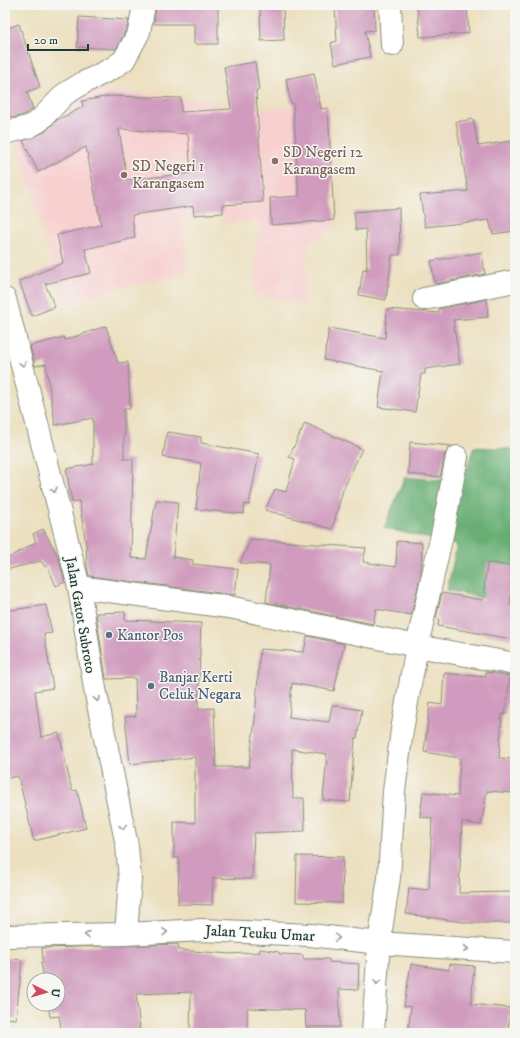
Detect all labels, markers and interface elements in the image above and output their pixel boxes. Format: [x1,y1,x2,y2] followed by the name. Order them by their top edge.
[28,26,88,52] scale bar
[34,33,58,48] text: 20 m
[283,143,363,179] place label: SD Negeri 12 Karangasem
[270,156,280,166] marker: SD Negeri 12 Karangasem
[132,157,205,193] place label: SD Negeri 1 Karangasem
[119,170,129,180] marker: SD Negeri 1 Karangasem
[18,360,27,367] one-way arrow
[50,487,58,493] one-way arrow
[61,553,100,675] street label: Jalan Gatot Subroto
[117,626,183,645] place label: Kantor Pos
[104,630,114,640] marker: Kantor Pos
[159,668,242,704] place label: Banjar Kerti Celuk Negara
[146,681,156,691] marker: Banjar Kerti Celuk Negara
[92,696,101,702] one-way arrow
[119,824,127,830] one-way arrow
[203,921,316,946] street label: Jalan Teuku Umar
[162,927,168,936] one-way arrow
[84,931,90,939] one-way arrow
[334,933,340,942] one-way arrow
[463,945,469,954] one-way arrow
[26,972,66,1012] north arrow
[372,979,381,985] one-way arrow
[48,988,62,998] text: U

